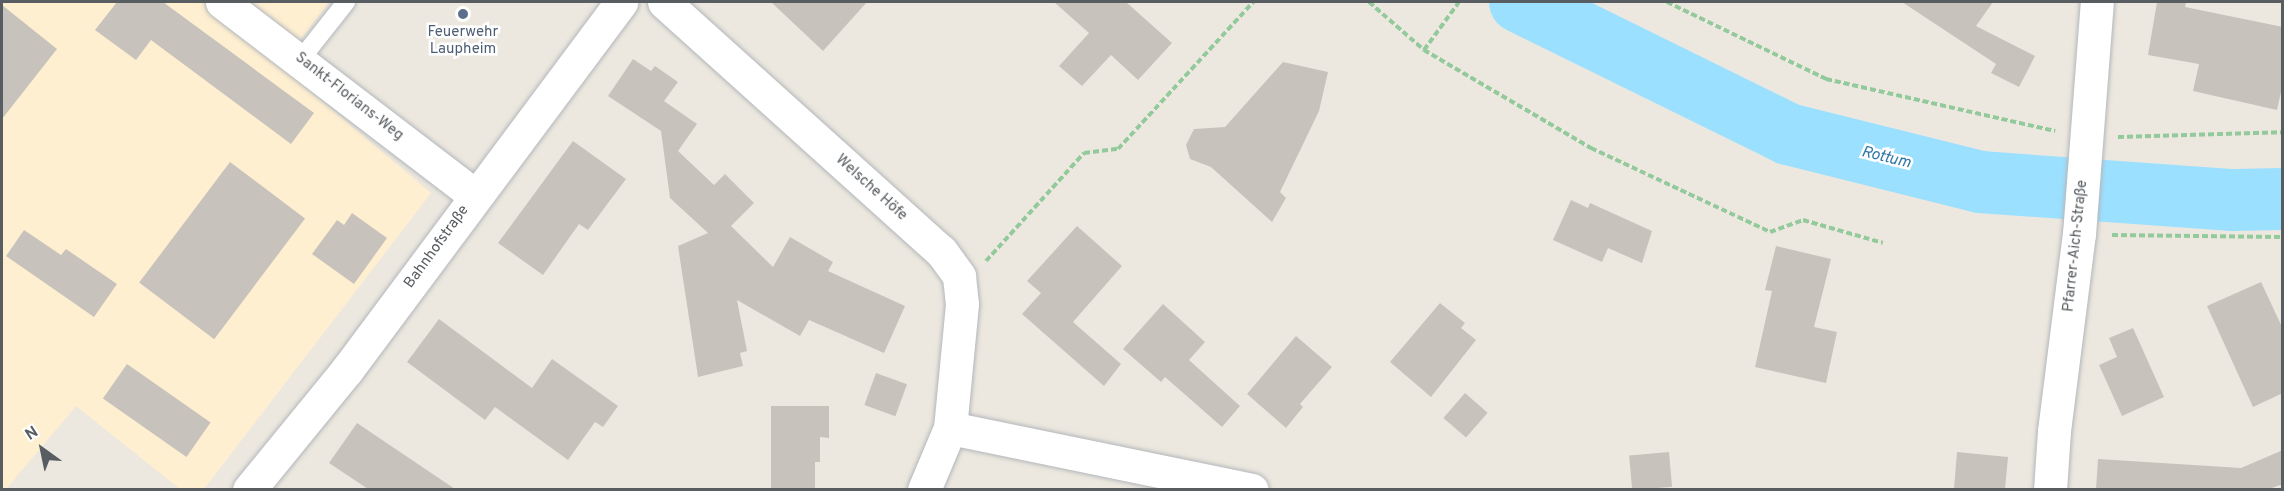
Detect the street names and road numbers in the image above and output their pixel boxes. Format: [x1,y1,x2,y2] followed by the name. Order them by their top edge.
[291,49,407,145] street label: Sankt-Florians-Weg
[831,151,911,225] street label: Welsche Höfe
[2060,179,2092,313] street label: Pfarrer-Aich-Straße
[401,202,473,292] street label: Bahnhofstraße

